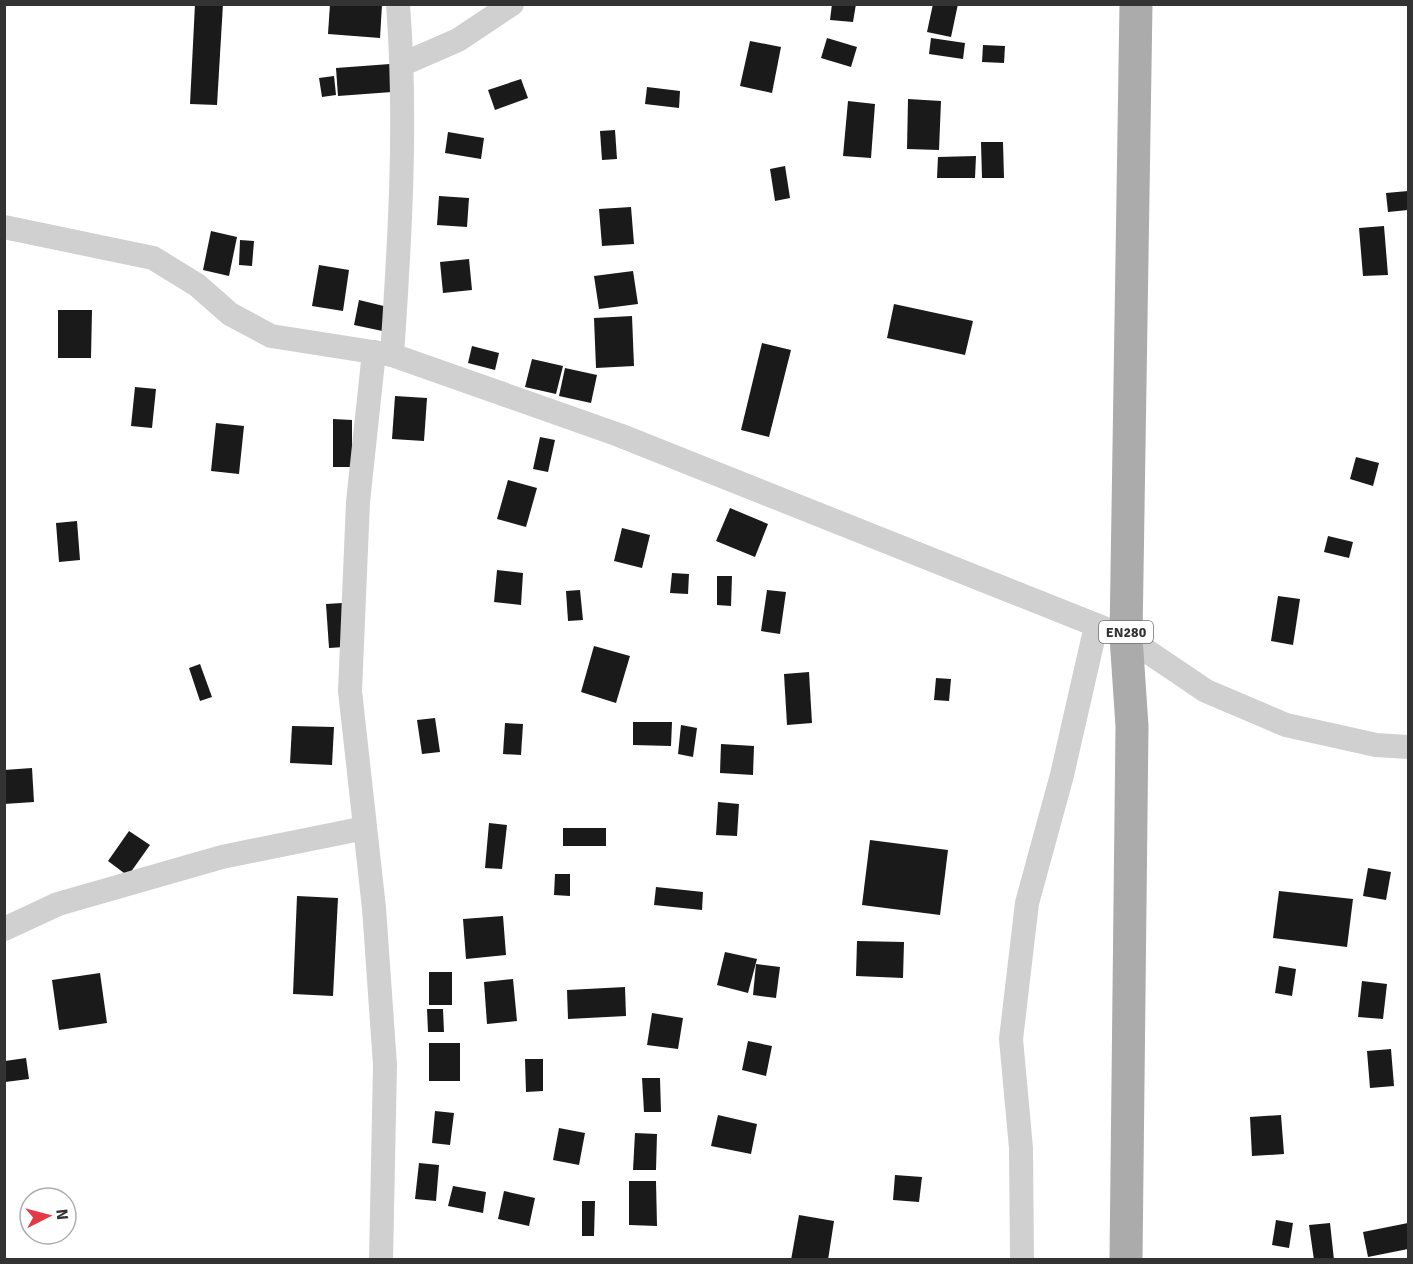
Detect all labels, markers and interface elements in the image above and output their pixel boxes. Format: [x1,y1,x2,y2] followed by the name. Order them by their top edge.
[1099,621,1153,643] road number: EN280
[18,1186,78,1246] north arrow
[51,1208,72,1221] text: N

